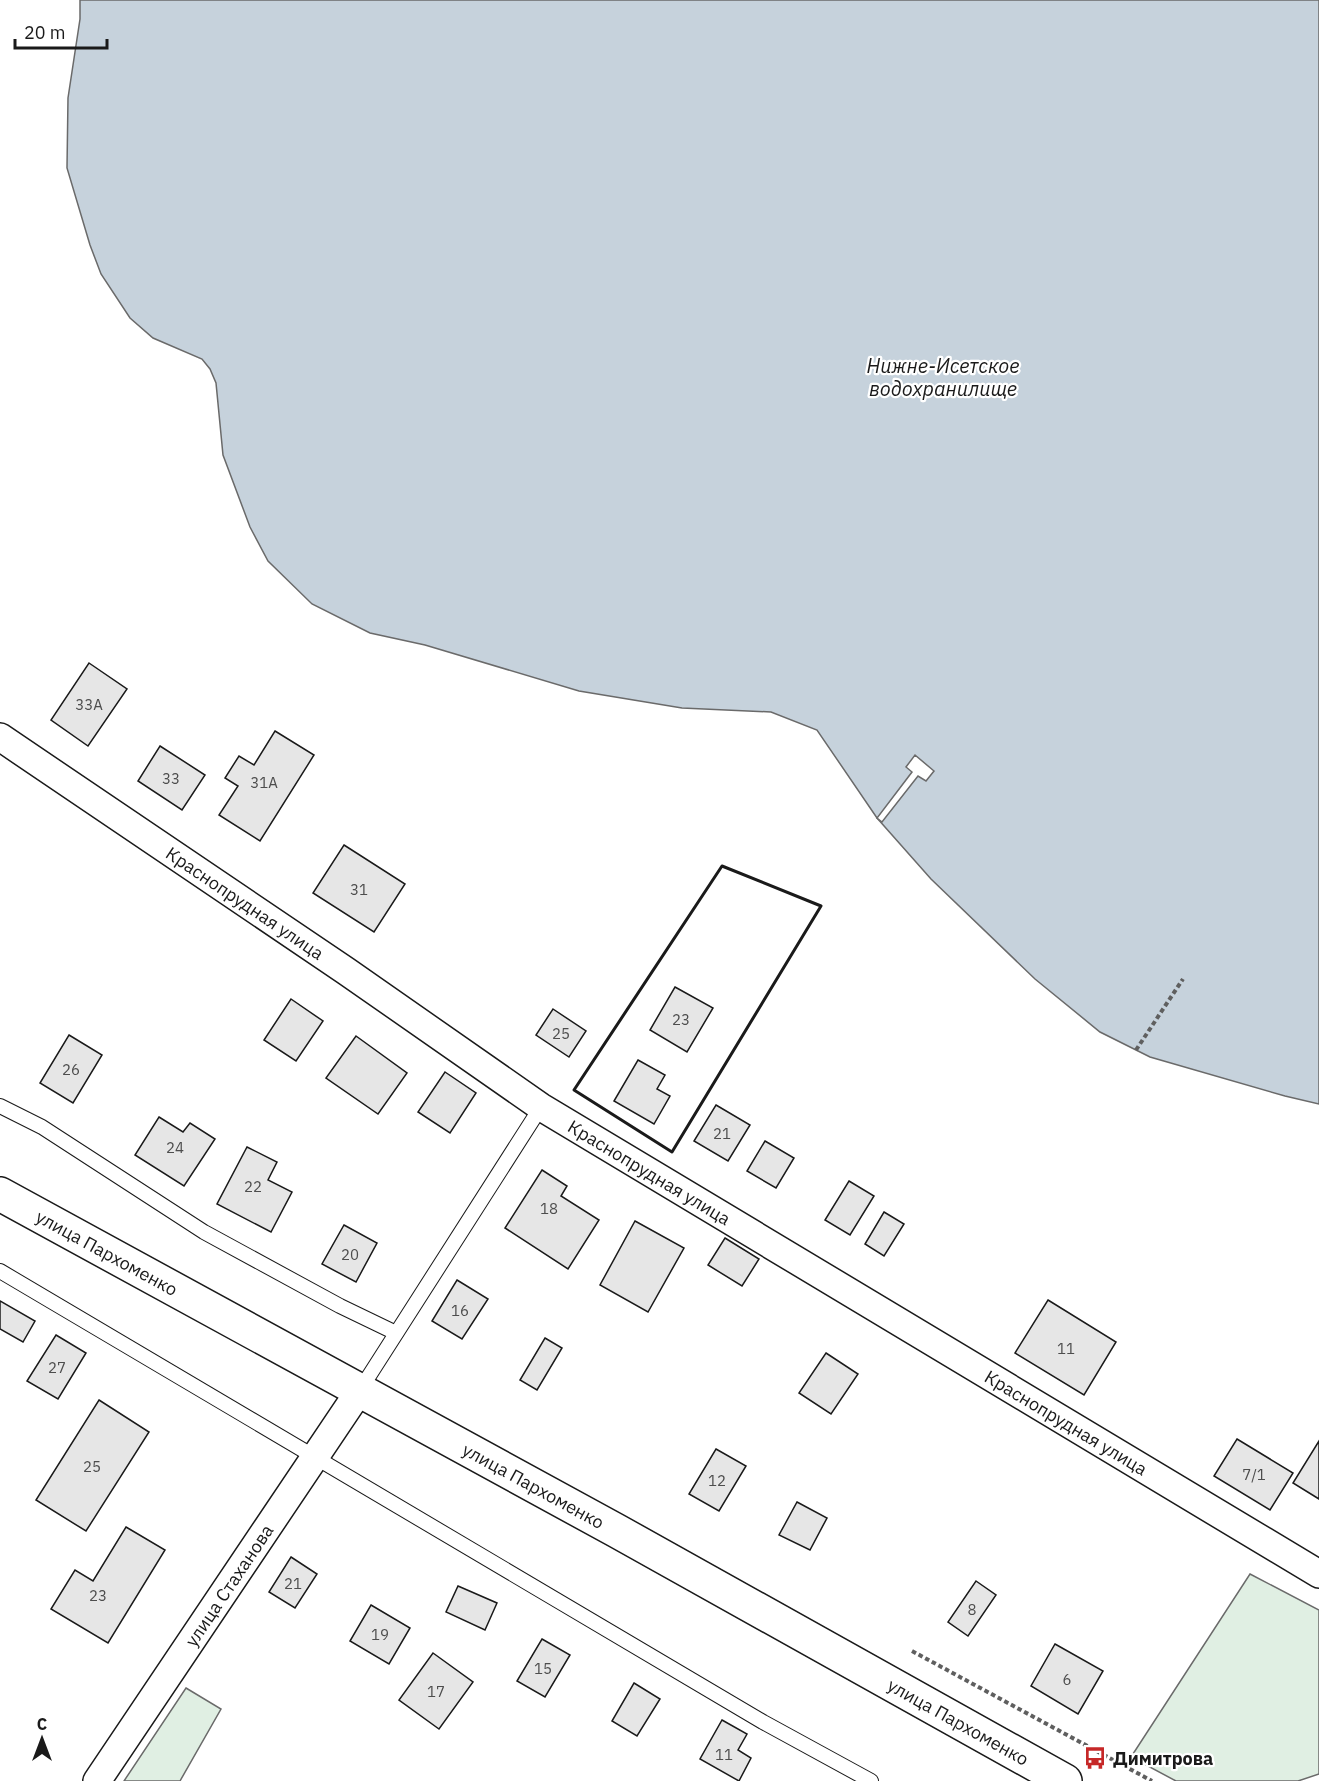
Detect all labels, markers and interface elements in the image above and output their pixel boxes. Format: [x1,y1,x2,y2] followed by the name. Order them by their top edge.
[15,12,106,50] scale bar
[24,21,66,44] text: 20 m
[867,352,1019,402] water label: Нижне-Исетское водохранилище
[75,695,103,714] house number: 33А
[162,769,180,788] house number: 33
[250,773,278,792] house number: 31А
[162,841,329,965] street label: Краснопрудная улица
[350,880,368,899] house number: 31
[672,1010,690,1029] house number: 23
[552,1024,570,1043] house number: 25
[62,1060,80,1079] house number: 26
[564,1114,735,1230] street label: Краснопрудная улица
[713,1124,731,1143] house number: 21
[166,1138,184,1157] house number: 24
[244,1177,262,1196] house number: 22
[540,1199,558,1218] house number: 18
[32,1204,182,1301] street label: улица Пархоменко
[341,1245,359,1264] house number: 20
[451,1301,469,1320] house number: 16
[1057,1339,1075,1358] house number: 11
[48,1358,66,1377] house number: 27
[981,1365,1152,1480] street label: Краснопрудная улица
[459,1437,609,1533] street label: улица Пархоменко
[83,1457,101,1476] house number: 25
[1242,1465,1266,1484] house number: 7/1
[708,1471,726,1490] house number: 12
[179,1519,278,1651] street label: улица Стаханова
[284,1574,302,1593] house number: 21
[89,1586,107,1605] house number: 23
[967,1600,977,1619] house number: 8
[371,1625,389,1644] house number: 19
[534,1659,552,1678] house number: 15
[1062,1670,1072,1689] house number: 6
[884,1673,1033,1770] street label: улица Пархоменко
[427,1682,445,1701] house number: 17
[12,1709,72,1769] north arrow
[37,1714,47,1734] text: С
[715,1745,733,1764] house number: 11
[1082,1745,1108,1771] bus stop icon: Димитрова
[1113,1747,1213,1770] place label: Димитрова

